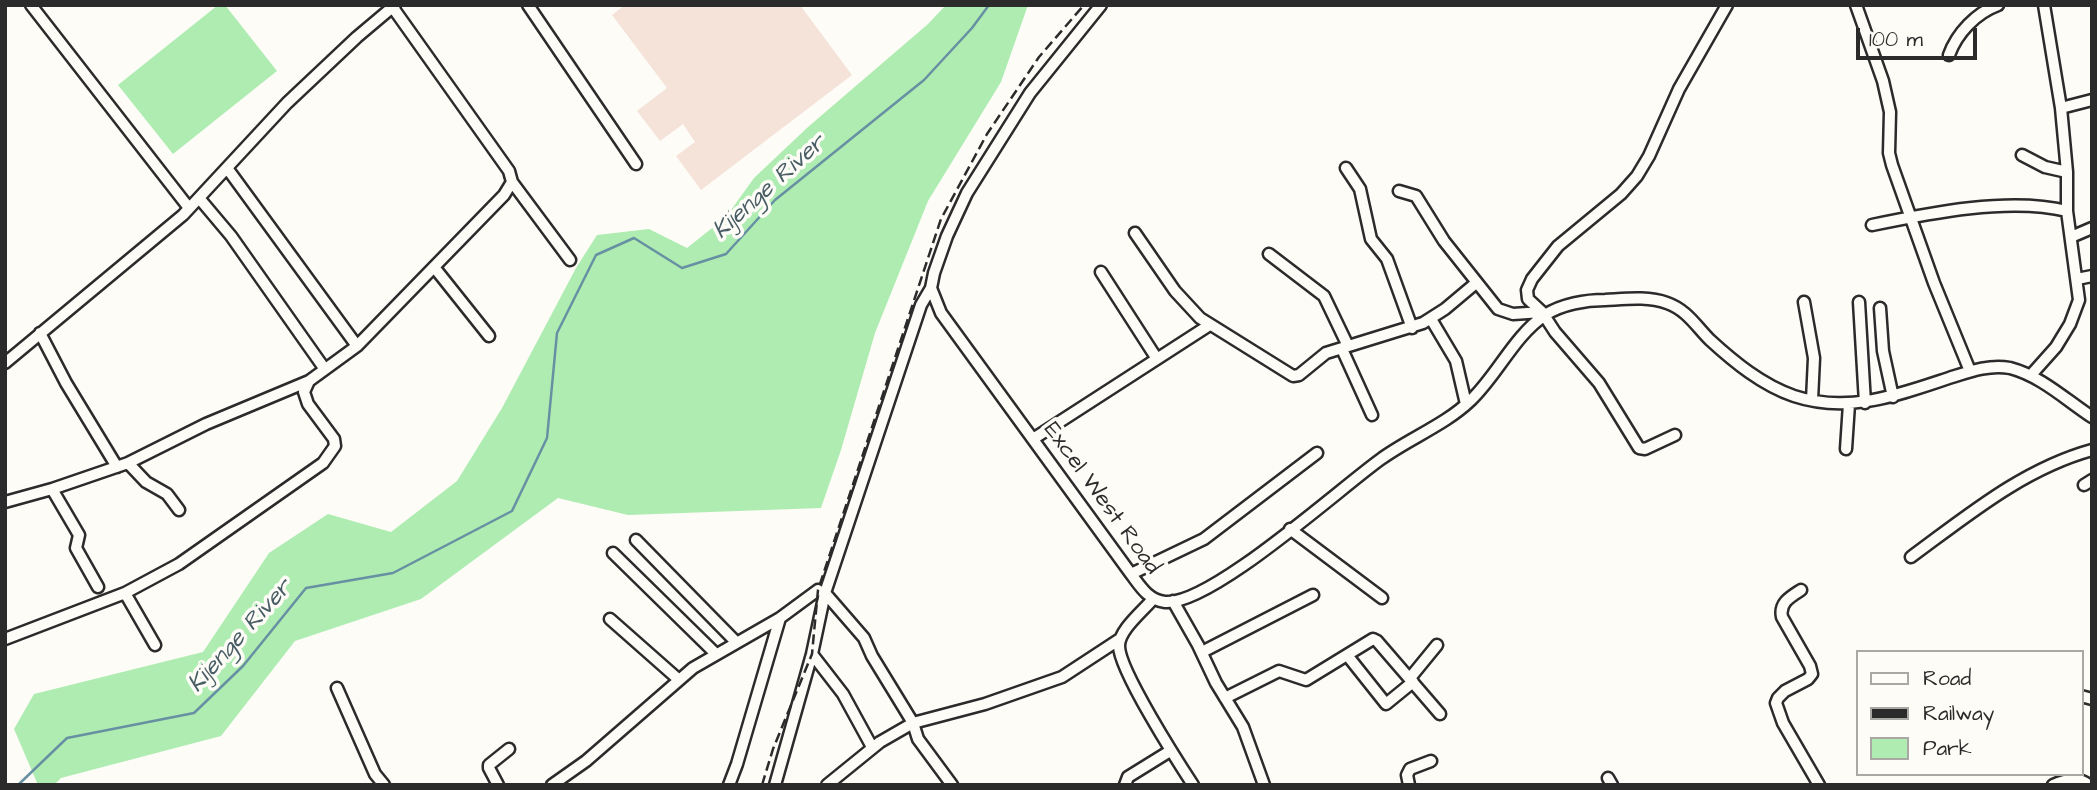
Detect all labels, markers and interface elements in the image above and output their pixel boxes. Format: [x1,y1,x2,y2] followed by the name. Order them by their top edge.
[1859,14,1980,58] scale bar
[1869,25,1923,54] text: 100 m
[708,130,832,246] water label: Kijenge River
[1037,418,1165,580] street label: Excel West Road
[183,575,299,699] water label: Kijenge River
[1856,650,2083,776] legend
[1923,664,1971,693] text: Road
[1923,699,1994,728] text: Railway
[1923,734,1972,763] text: Park

